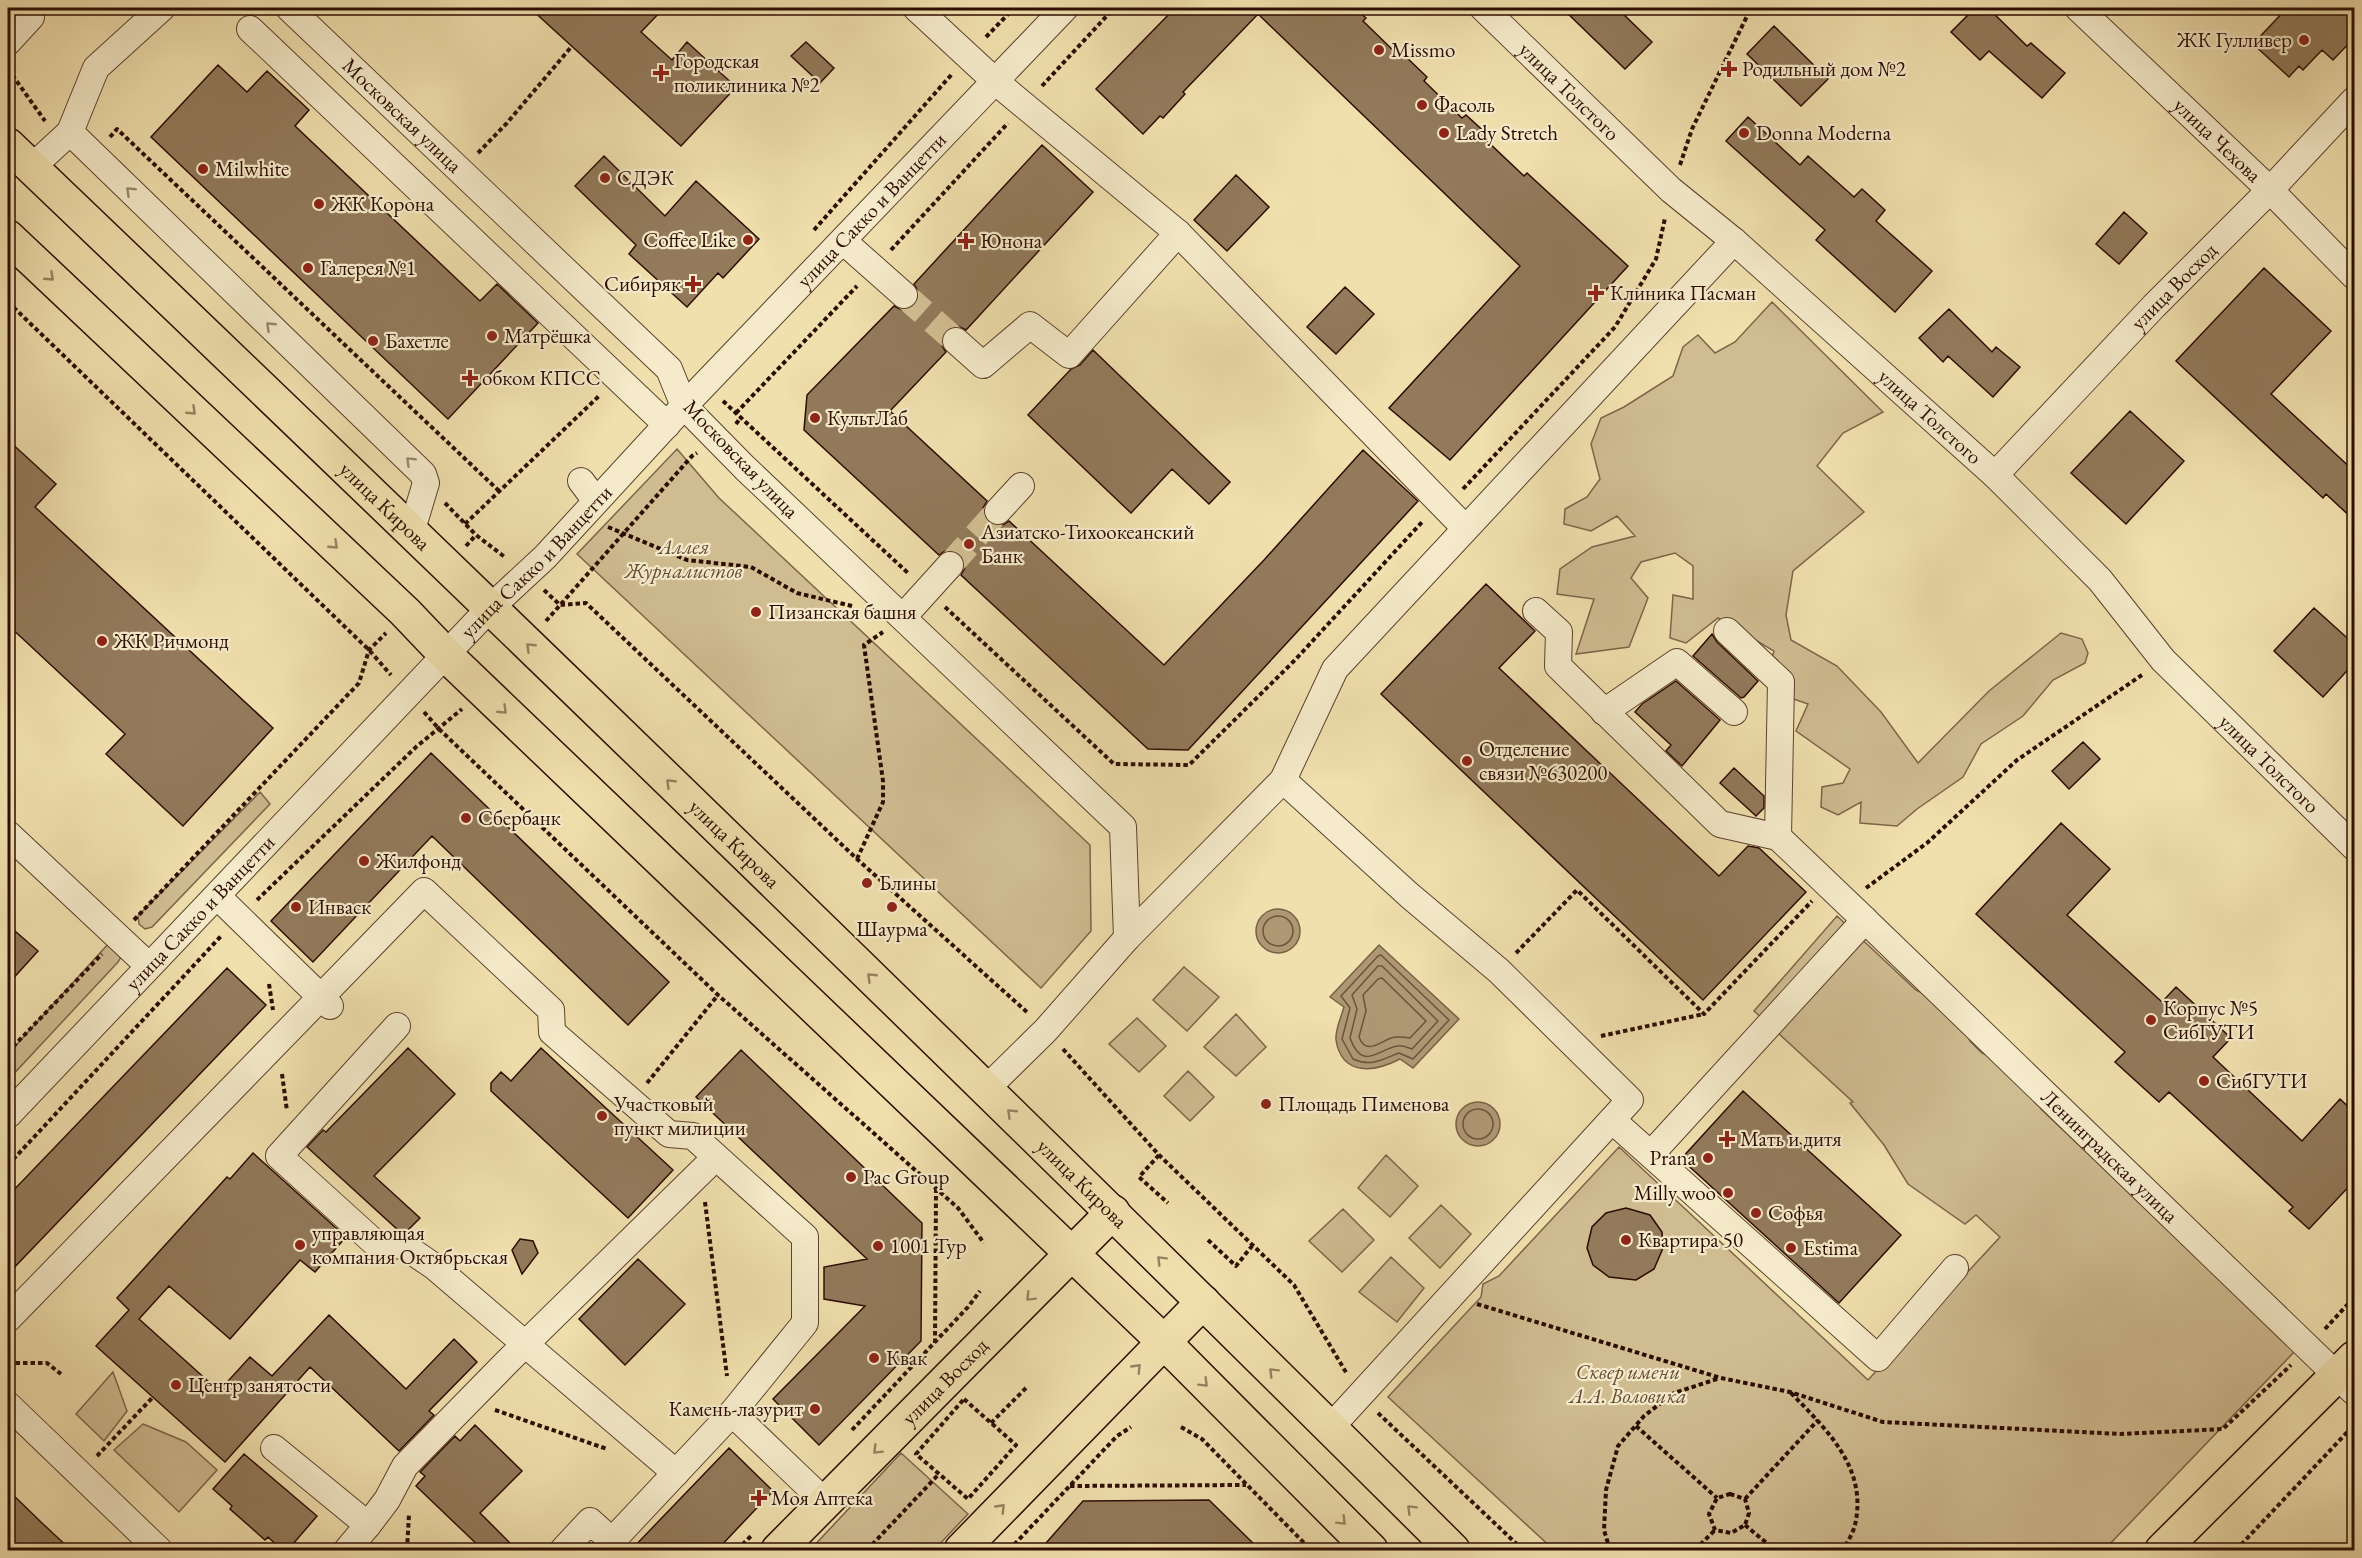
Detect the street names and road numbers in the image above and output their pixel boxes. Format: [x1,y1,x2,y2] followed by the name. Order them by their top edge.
[1513,36,1626,146] street label: улица Толстого
[337,52,468,179] street label: Московская улица
[2168,92,2268,188] street label: улица Чехова
[790,126,952,293] street label: улица Сакко и Ванцетти
[2125,236,2223,335] street label: улица Восход
[1873,363,1988,470] street label: улица Толстого
[678,394,805,524] street label: Московская улица
[334,456,437,556] street label: улица Кирова
[454,479,618,644] street label: улица Сакко и Ванцетти
[2213,708,2326,819] street label: улица Толстого
[683,793,786,894] street label: улица Кирова
[119,829,280,996] street label: улица Сакко и Ванцетти
[2035,1083,2185,1229] street label: Ленинградская улица
[1031,1132,1134,1234] street label: улица Кирова
[895,1332,994,1431] street label: улица Восход

